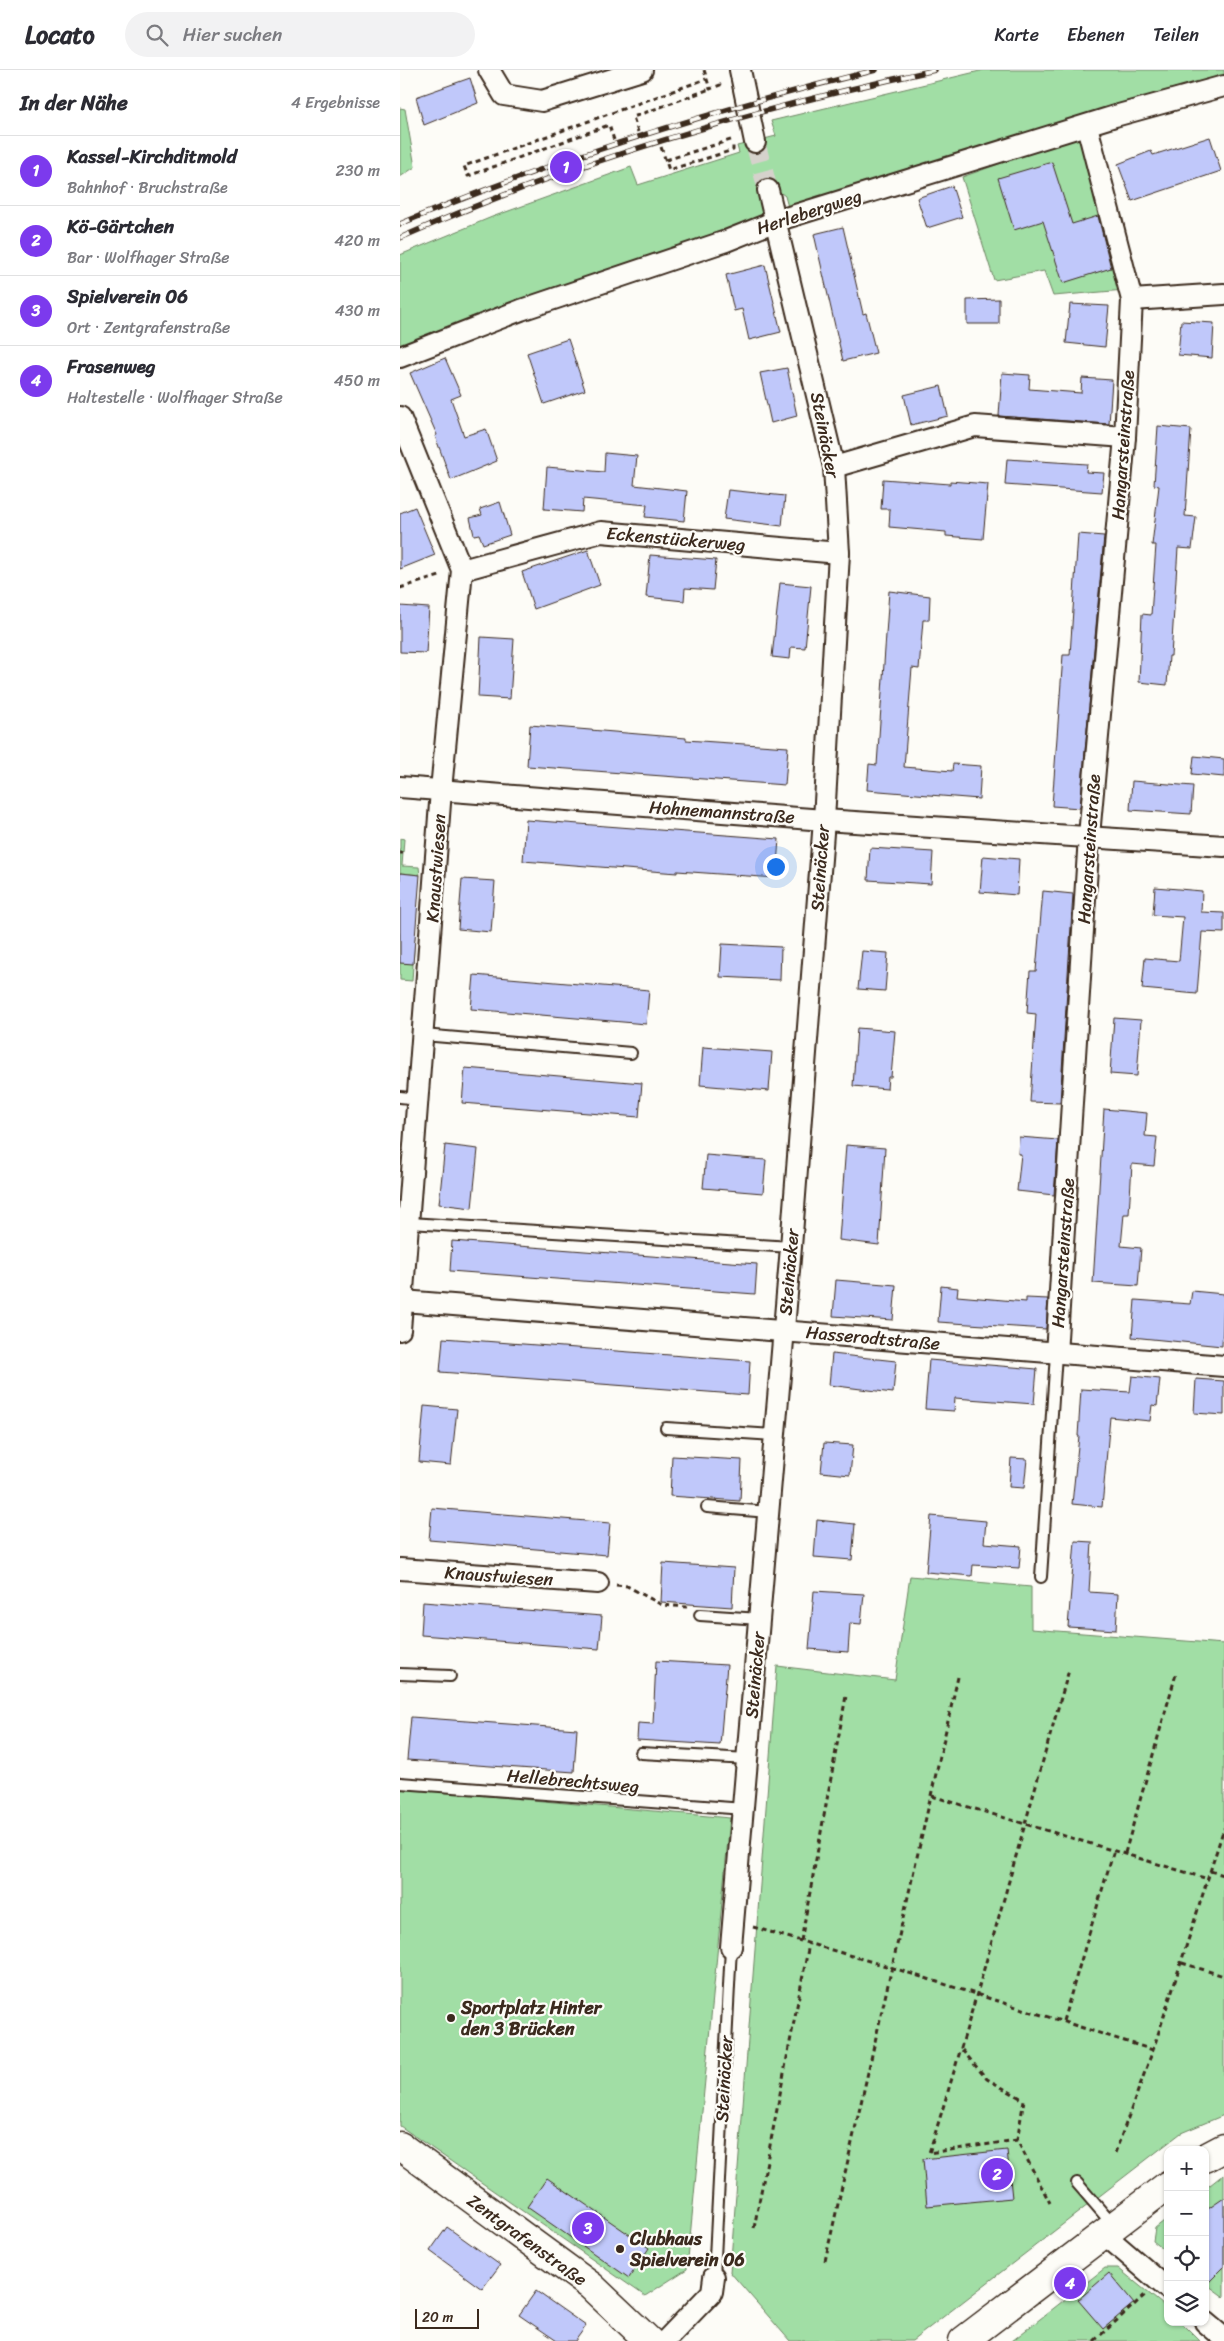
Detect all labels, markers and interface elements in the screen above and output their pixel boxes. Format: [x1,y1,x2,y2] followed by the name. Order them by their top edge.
[125,12,475,57] search box
[25,14,95,56] text: Locato
[183,18,282,51] text: Hier suchen
[995,19,1039,51] text: Karte
[1067,19,1125,51] text: Ebenen
[1153,19,1199,51] text: Teilen
[143,21,171,49] icon: search
[20,84,128,122] text: In der Nähe
[291,88,380,117] text: 4 Ergebnisse
[67,140,237,173] text: Kassel-Kirchditmold
[550,148,582,186] pin: 1
[33,156,39,185] text: 1
[335,156,380,185] text: 230 m
[67,173,228,202] text: Bahnhof · Bruchstraße
[752,180,866,244] street label: Herlebergweg
[67,210,174,243] text: Kö-Gärtchen
[31,226,41,255] text: 2
[334,226,380,255] text: 420 m
[67,243,230,272] text: Bar · Wolfhager Straße
[67,280,188,313] text: Spielverein 06
[32,296,40,325] text: 3
[335,296,380,325] text: 430 m
[67,313,230,342] text: Ort · Zentgrafenstraße
[67,350,155,383] text: Frasenweg
[31,366,41,395] text: 4
[334,366,380,395] text: 450 m
[1102,369,1144,521] street label: Hangarsteinstraße
[67,383,283,412] text: Haltestelle · Wolfhager Straße
[801,389,849,482] street label: Steinäcker
[605,517,747,561] street label: Eckenstückerweg
[1068,773,1110,925] street label: Hangarsteinstraße
[648,791,796,833] street label: Hohnemannstraße
[416,812,456,923] street label: Knaustwiesen
[801,822,839,912] street label: Steinäcker
[763,854,789,880] your location
[1042,1177,1084,1329] street label: Hangarsteinstraße
[769,1226,809,1317] street label: Steinäcker
[805,1316,941,1360] street label: Hasserodtstraße
[444,1556,555,1596] street label: Knaustwiesen
[735,1629,775,1720] street label: Steinäcker
[506,1759,640,1803] street label: Hellebrechtsweg
[460,1992,603,2045] place label: Sportplatz Hinter den 3 Brücken
[445,2012,457,2024] marker: Sportplatz Hinter den 3 Brücken
[706,2033,742,2123] street label: Steinäcker
[1164,2146,1209,2326] map controls
[1164,2146,1209,2191] button: +
[981,2155,1013,2193] pin: 2
[460,2185,594,2295] street label: Zentgrafenstraße
[1164,2191,1209,2236] button: −
[572,2209,604,2247] pin: 3
[629,2223,745,2276] place label: Clubhaus Spielverein 06
[1164,2236,1209,2281] button: locate
[614,2243,626,2255] marker: Clubhaus Spielverein 06
[1054,2264,1086,2302] pin: 4
[1164,2281,1209,2326] button: layers
[422,2305,453,2330] text: 20 m
[415,2306,479,2329] scale bar

